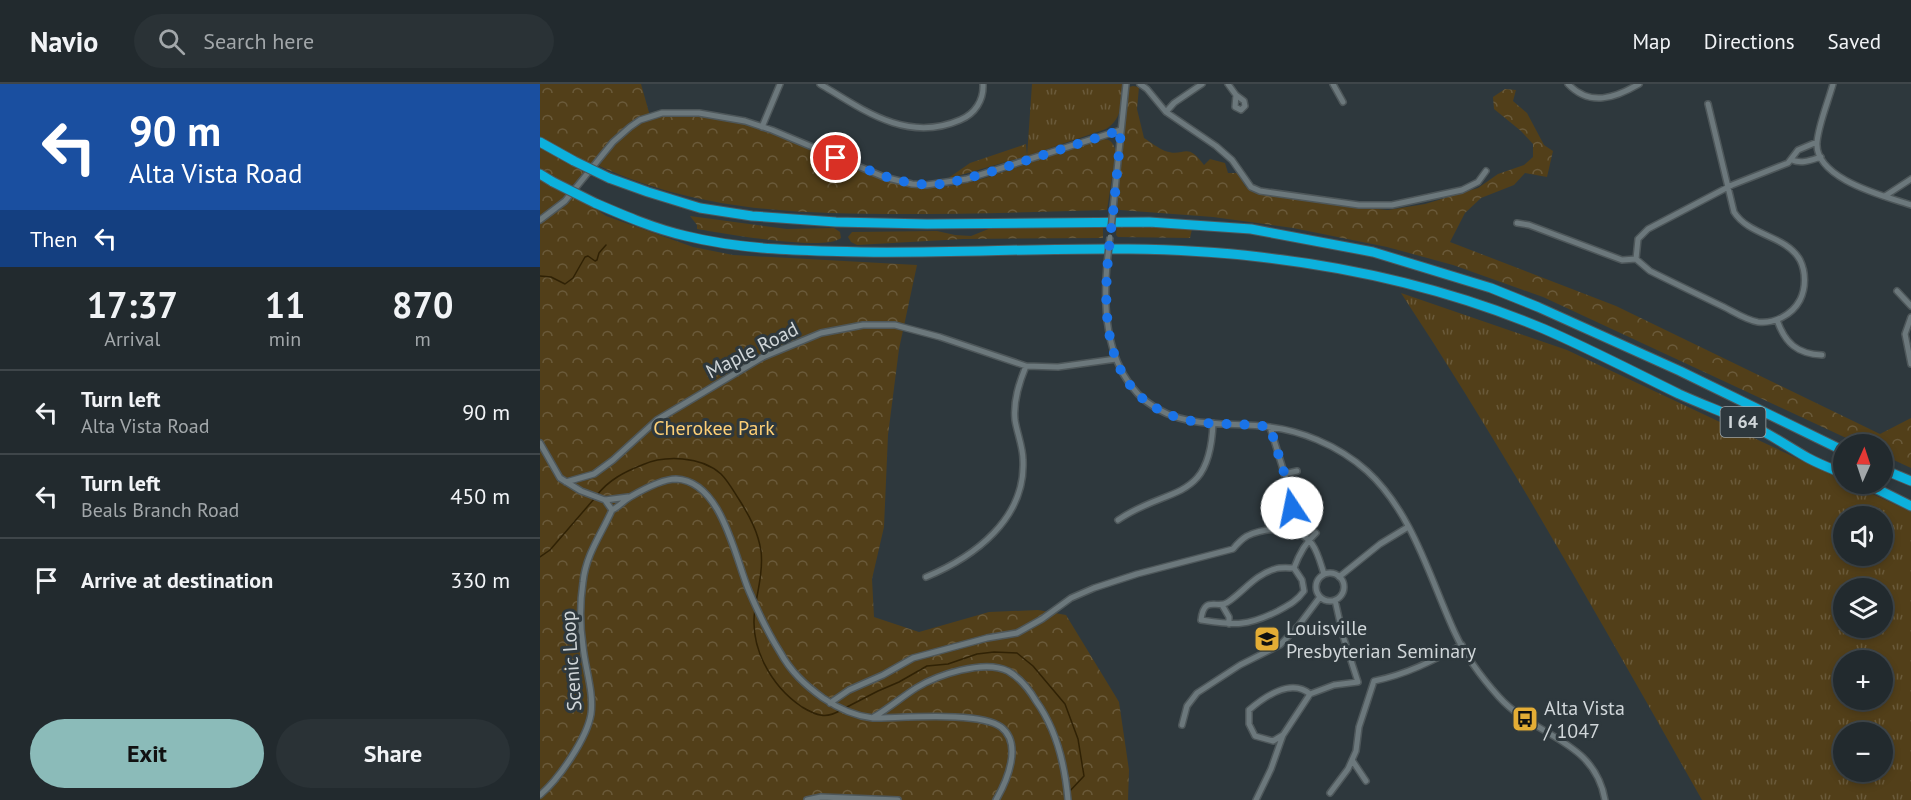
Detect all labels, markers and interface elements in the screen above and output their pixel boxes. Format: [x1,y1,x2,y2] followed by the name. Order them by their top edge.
[134,14,554,68] search box
[30,23,98,60] text: Navio
[155,25,188,58] icon: search
[203,27,314,55] text: Search here
[1632,28,1671,55] text: Map
[1704,28,1795,55] text: Directions
[1828,28,1881,55] text: Saved
[129,103,221,158] text: 90 m
[30,108,108,186] icon: left
[810,132,861,183] pin
[819,141,852,174] icon: arrive
[129,156,302,190] text: Alta Vista Road
[89,222,122,255] icon: left
[30,225,77,253] text: Then
[87,281,178,328] text: 17:37
[265,281,305,328] text: 11
[392,281,453,328] text: 870
[701,316,803,384] street label: Maple Road
[104,326,160,352] text: Arrival
[269,326,301,352] text: min
[415,326,431,352] text: m
[81,385,161,413] text: Turn left
[30,396,63,429] icon: left
[462,398,510,426] text: 90 m
[1720,407,1766,437] road number: I 64
[81,413,210,439] text: Alta Vista Road
[653,415,775,441] park label: Cherokee Park
[1833,434,1893,494] north arrow
[1833,434,1893,782] map controls
[81,469,161,497] text: Turn left
[1260,476,1324,540] position arrow
[30,480,63,513] icon: left
[450,482,510,510] text: 450 m
[81,497,239,523] text: Beals Branch Road
[1833,506,1893,566] button: sound
[30,564,63,597] icon: arrive
[81,566,273,594] text: Arrive at destination
[450,566,510,594] text: 330 m
[1833,578,1893,638] button: layers
[555,610,587,712] street label: Scenic Loop
[1286,615,1477,664] place label: Louisville Presbyterian Seminary
[1252,624,1282,654] school or university icon: Louisville Presbyterian Seminary
[1833,650,1893,710] button: +
[1543,695,1625,744] place label: Alta Vista / 1047
[1510,704,1540,734] bus stop icon: Alta Vista / 1047
[30,719,264,788] button: Exit
[276,719,510,788] button: Share
[1833,722,1893,782] button: −

